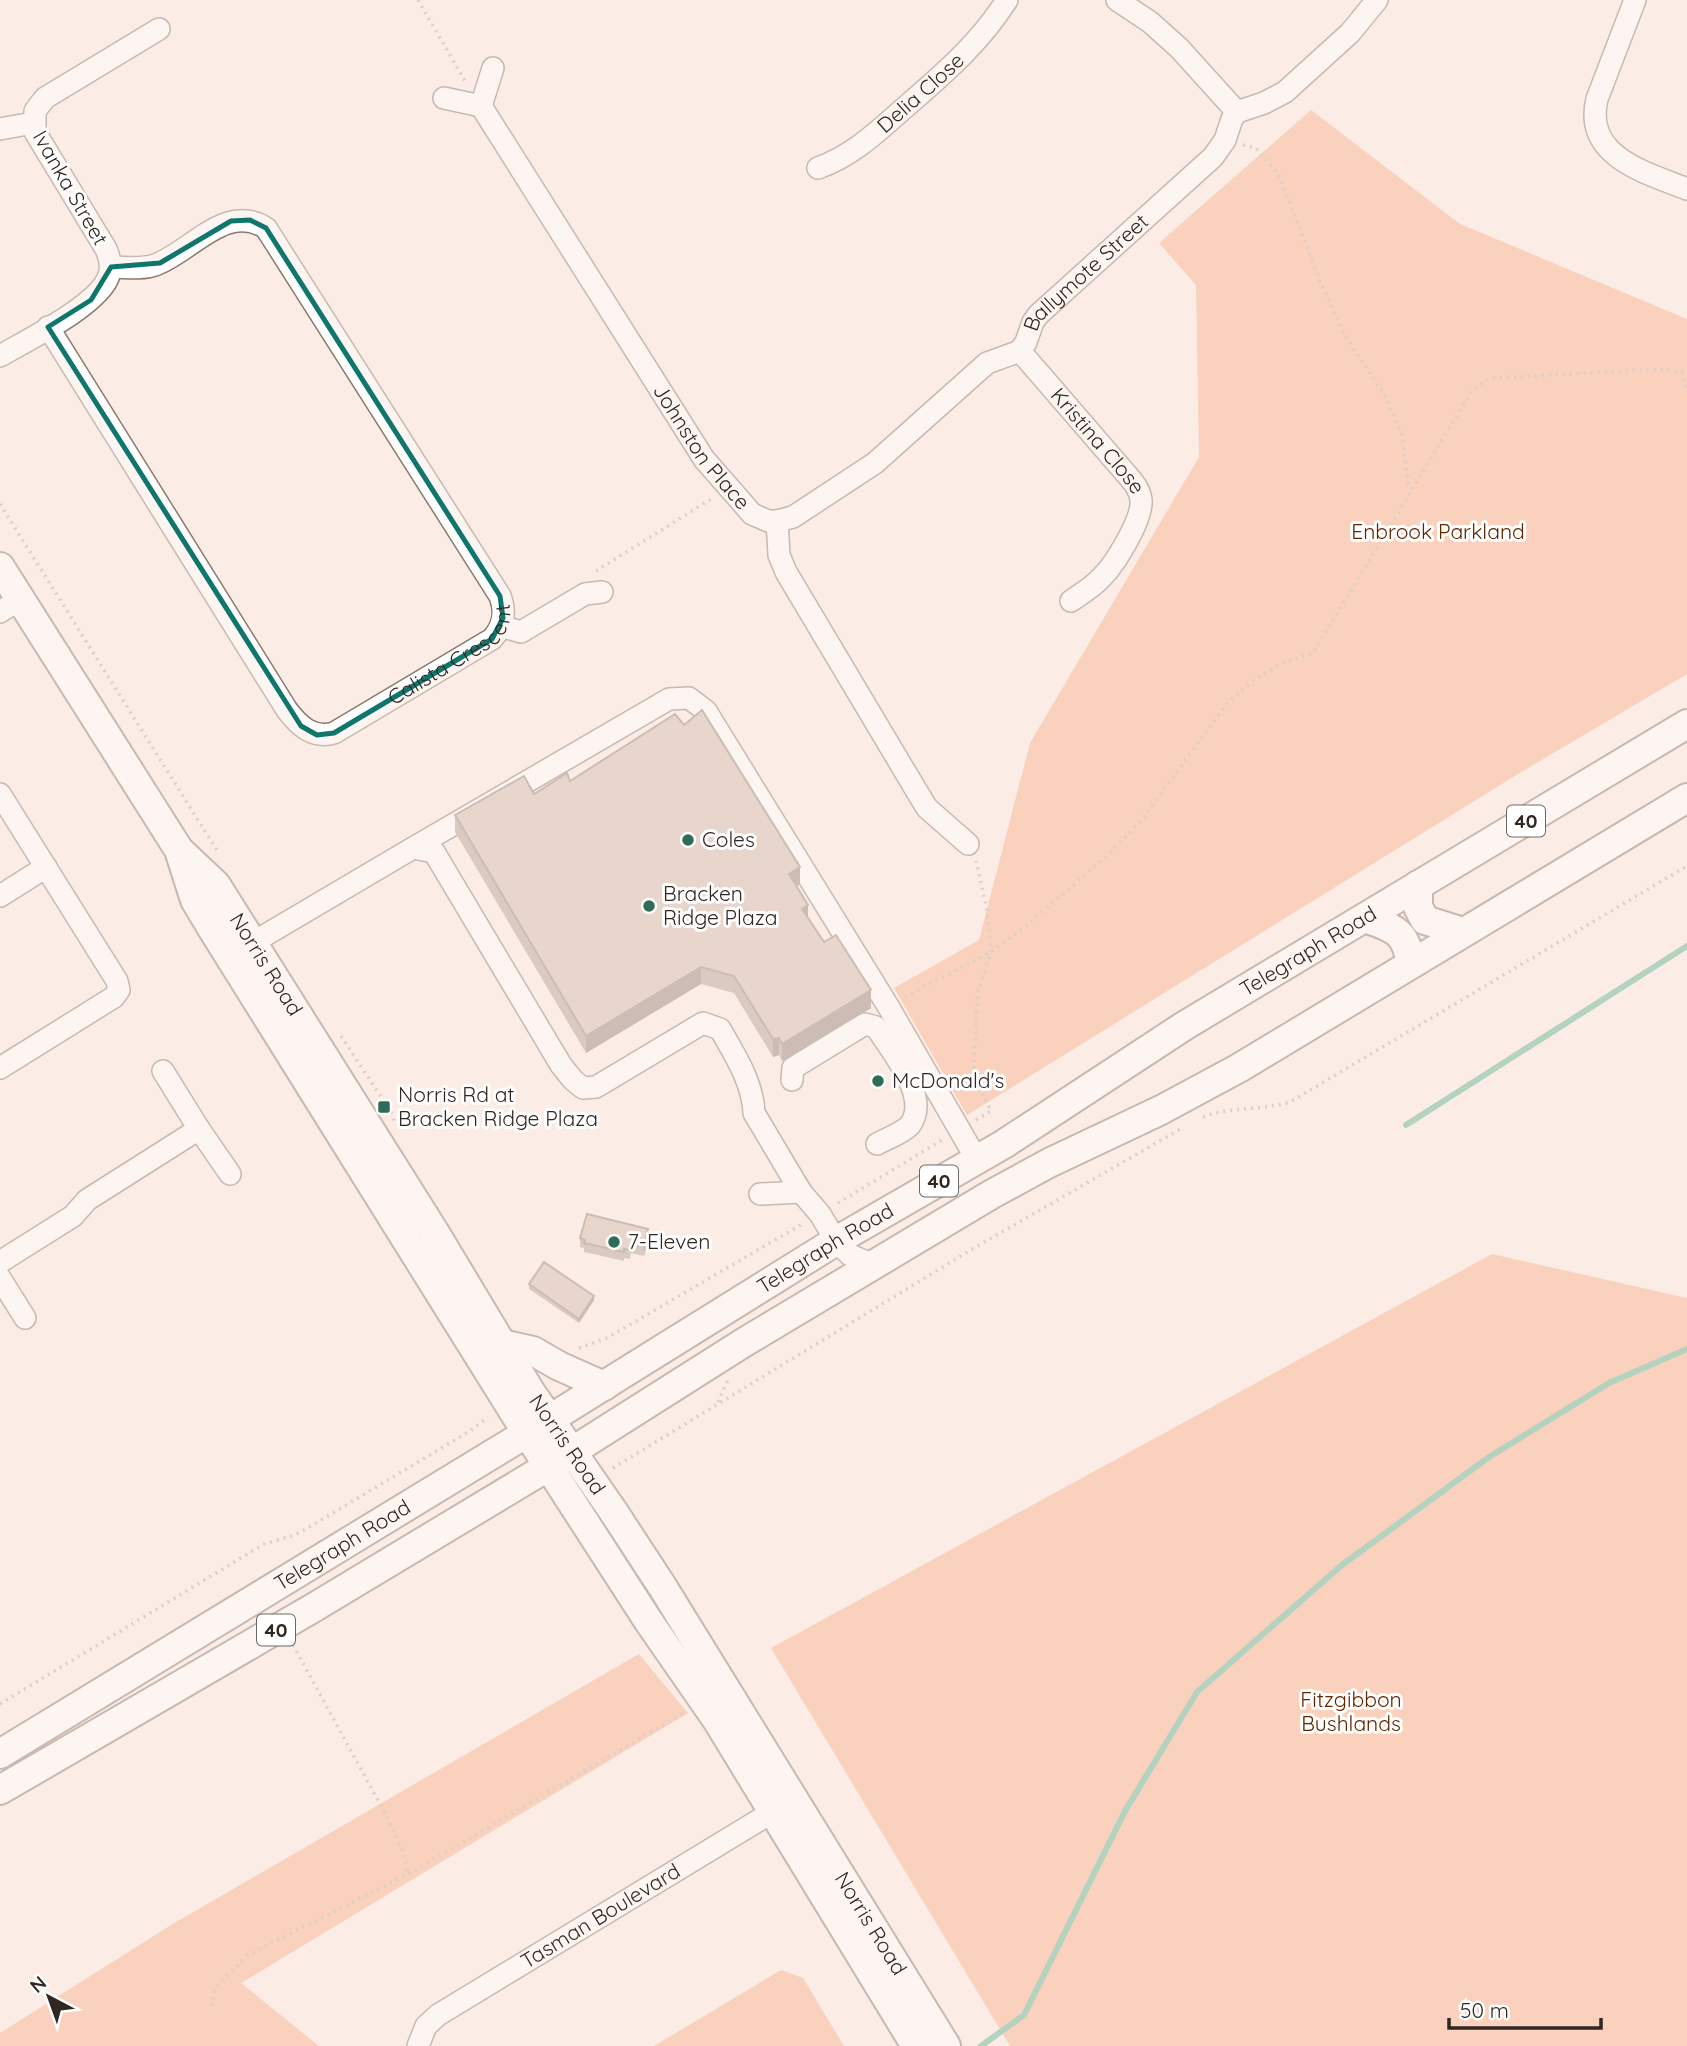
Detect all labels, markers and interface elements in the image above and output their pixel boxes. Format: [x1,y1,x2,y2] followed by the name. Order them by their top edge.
[871,47,969,138] street label: Delia Close
[28,125,114,250] street label: Ivanka Street
[1017,208,1153,334] street label: Ballymote Street
[648,379,756,514] street label: Johnston Place
[1046,382,1151,498] street label: Kristina Close
[1351,518,1525,544] park label: Enbrook Parkland
[383,603,516,710] street label: Calista Crescent
[1507,806,1545,836] road number: 40
[702,826,755,852] place label: Coles
[680,832,696,848] marker: Coles
[663,880,777,930] place label: Bracken Ridge Plaza
[641,898,657,914] marker: Bracken Ridge Plaza
[1235,900,1381,1001] street label: Telegraph Road
[225,908,309,1020] street label: Norris Road
[892,1067,1004,1093] place label: McDonald's
[870,1073,886,1089] marker: McDonald's
[398,1081,598,1131] place label: Norris Rd at Bracken Ridge Plaza
[376,1099,392,1115] marker: Norris Rd at Bracken Ridge Plaza
[920,1166,958,1196] road number: 40
[752,1197,898,1299] street label: Telegraph Road
[628,1228,710,1254] place label: 7-Eleven
[606,1234,622,1250] marker: 7-Eleven
[524,1389,612,1499] street label: Norris Road
[269,1493,415,1596] street label: Telegraph Road
[257,1614,295,1646] road number: 40
[1300,1686,1402,1736] park label: Fitzgibbon Bushlands
[516,1857,685,1974] street label: Tasman Boulevard
[830,1867,913,1980] street label: Norris Road
[14,1962,84,2032] north arrow
[25,1971,51,1998] text: N
[1449,1986,1601,2030] scale bar
[1460,1997,1509,2023] text: 50 m

